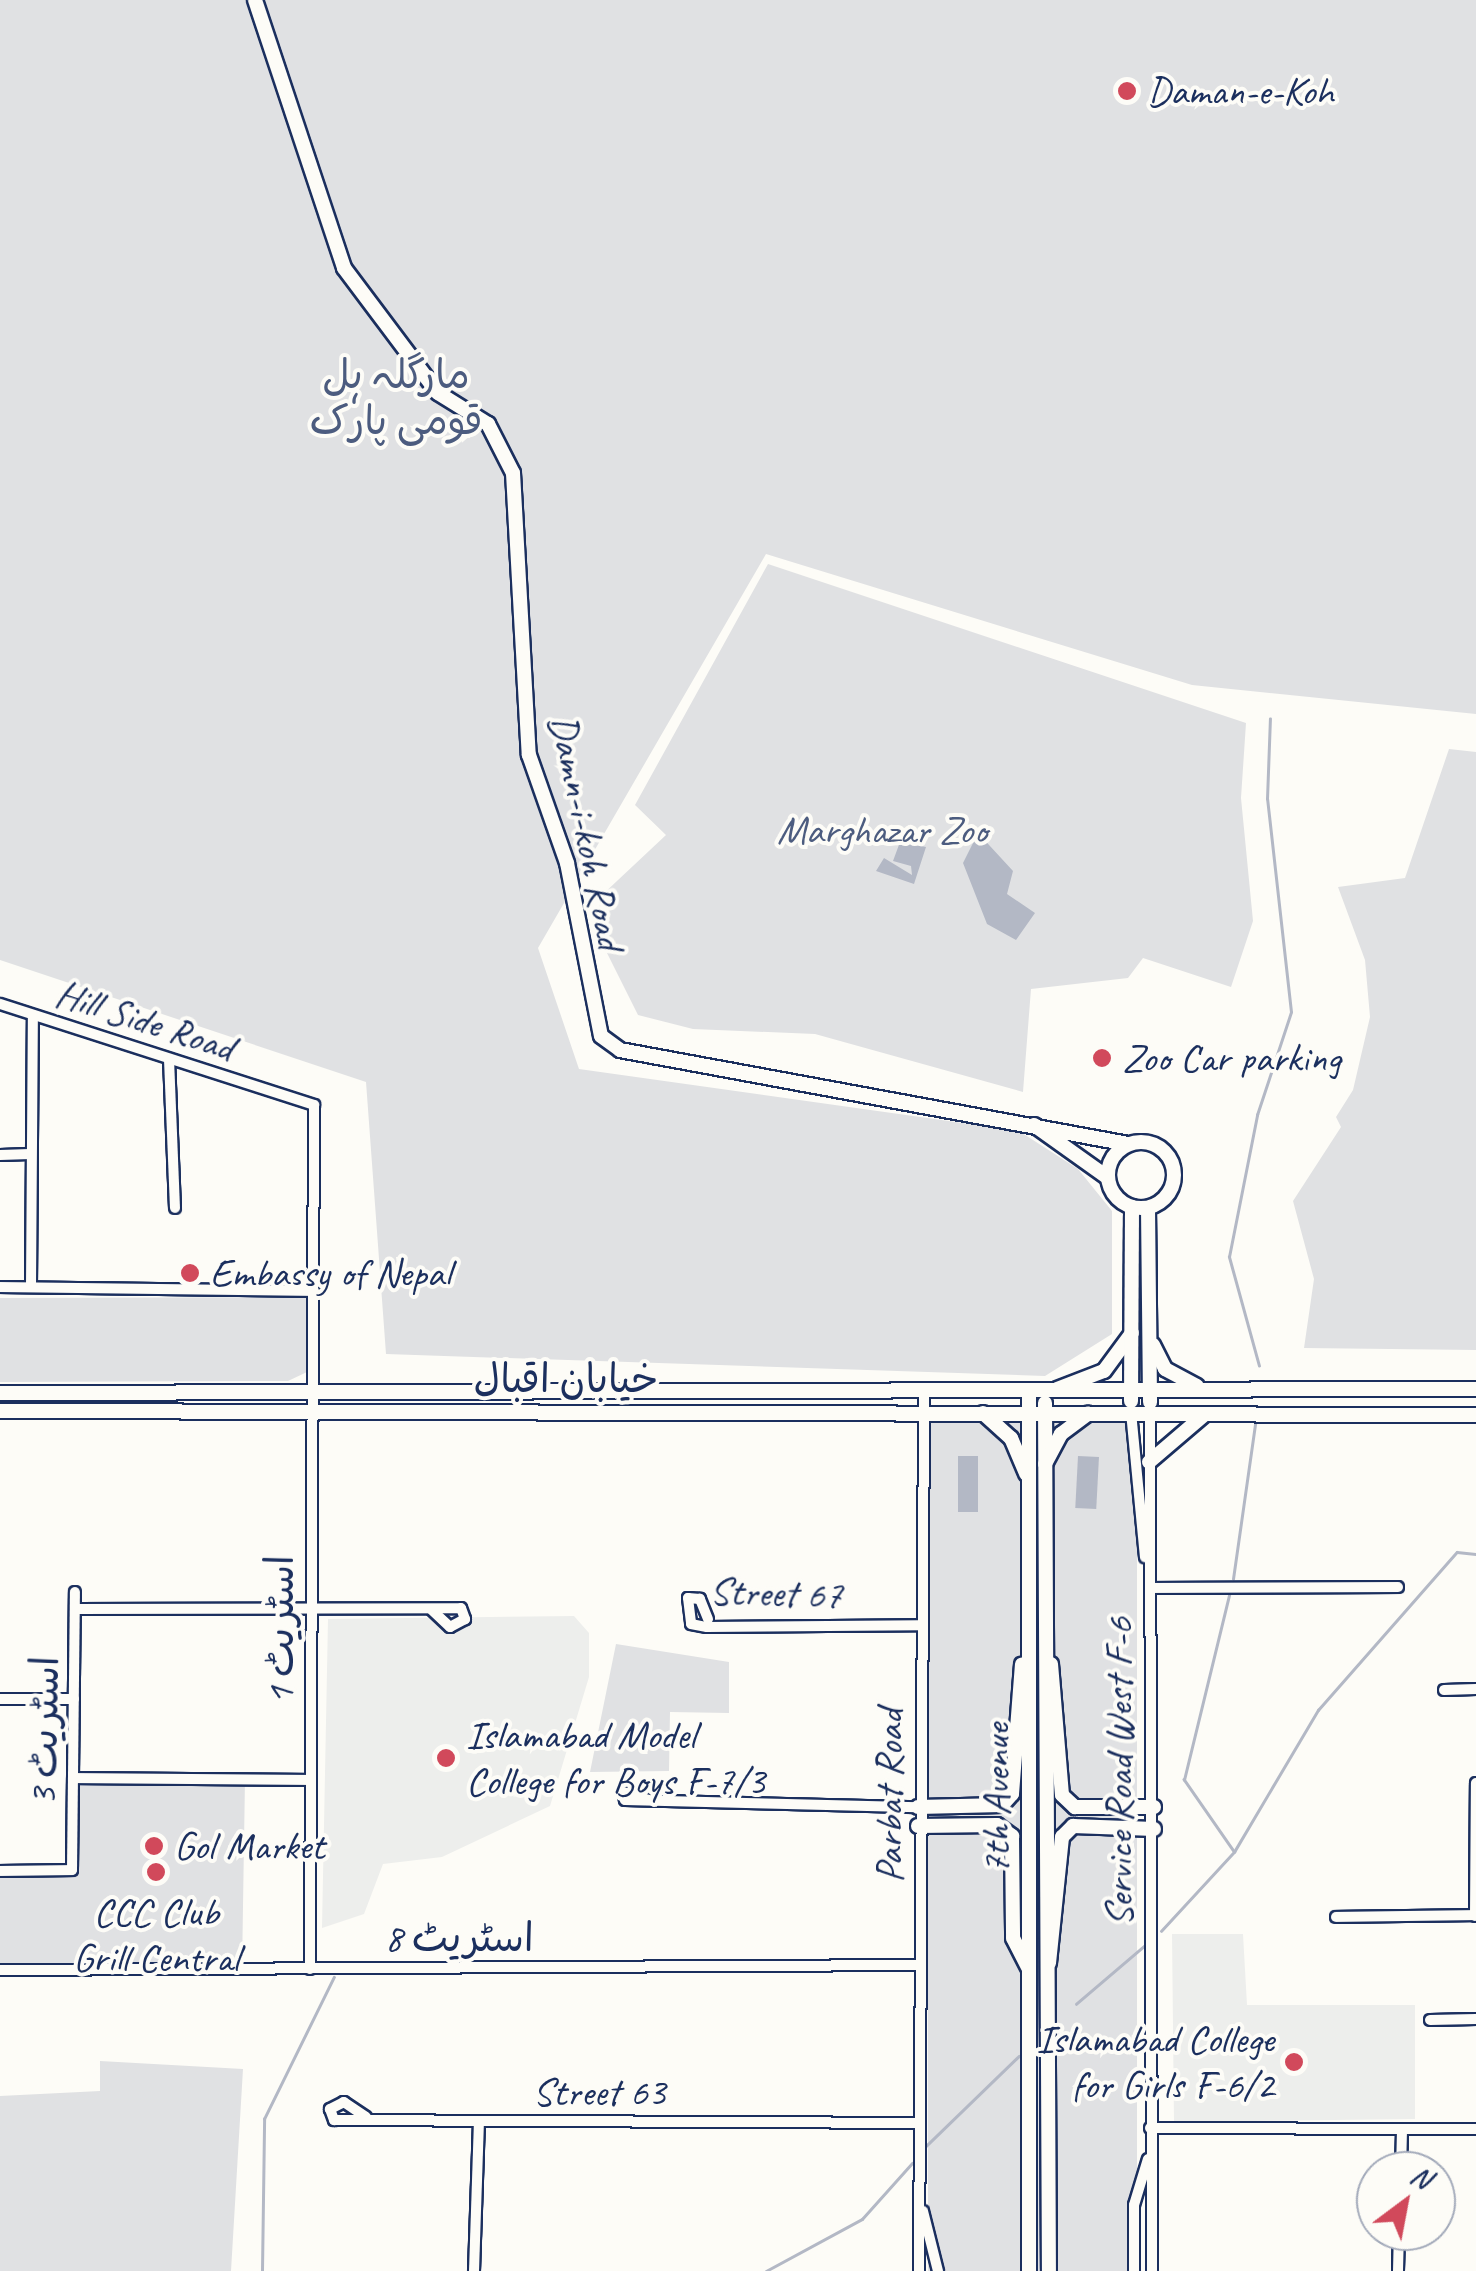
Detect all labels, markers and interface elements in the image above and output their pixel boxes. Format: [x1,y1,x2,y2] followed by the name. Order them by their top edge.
[1147,67,1334,115] place label: Daman-e-Koh
[1116,80,1138,102] marker: Daman-e-Koh
[309,351,483,445] park label: مارگلہ ہل قومی پارک
[539,710,635,954] street label: Damn-i-koh Road
[777,806,987,854] park label: Marghazar Zoo
[49,968,241,1072] street label: Hill Side Road
[1122,1034,1341,1082] place label: Zoo Car parking
[1091,1047,1113,1069] marker: Zoo Car parking
[210,1249,450,1297] place label: Embassy of Nepal
[179,1262,201,1284] marker: Embassy of Nepal
[474,1355,658,1403] street label: خیابان اقبال
[256,1555,304,1705] street label: اسٹریٹ 1
[709,1567,843,1619] street label: Street 67
[1095,1618,1143,1926] street label: Service Road West F-6
[19,1656,69,1806] street label: اسٹریٹ 3
[865,1710,913,1882] street label: Parbat Road
[466,1711,764,1805] place label: Islamabad Model College for Boys F-7/3
[972,1724,1020,1874] street label: 7th Avenue
[435,1747,457,1769] marker: Islamabad Model College for Boys F-7/3
[174,1822,326,1870] place label: Gol Market
[143,1835,165,1857] marker: Gol Market
[145,1861,167,1883] marker: CCC Club Grill Central
[73,1888,239,1982] place label: CCC Club Grill Central
[384,1914,534,1962] street label: اسٹریٹ 8
[1036,2015,1274,2109] place label: Islamabad College for Girls F-6/2
[1283,2051,1305,2073] marker: Islamabad College for Girls F-6/2
[533,2068,665,2116] street label: Street 63
[1356,2151,1456,2251] north arrow
[1404,2157,1438,2196] text: N

